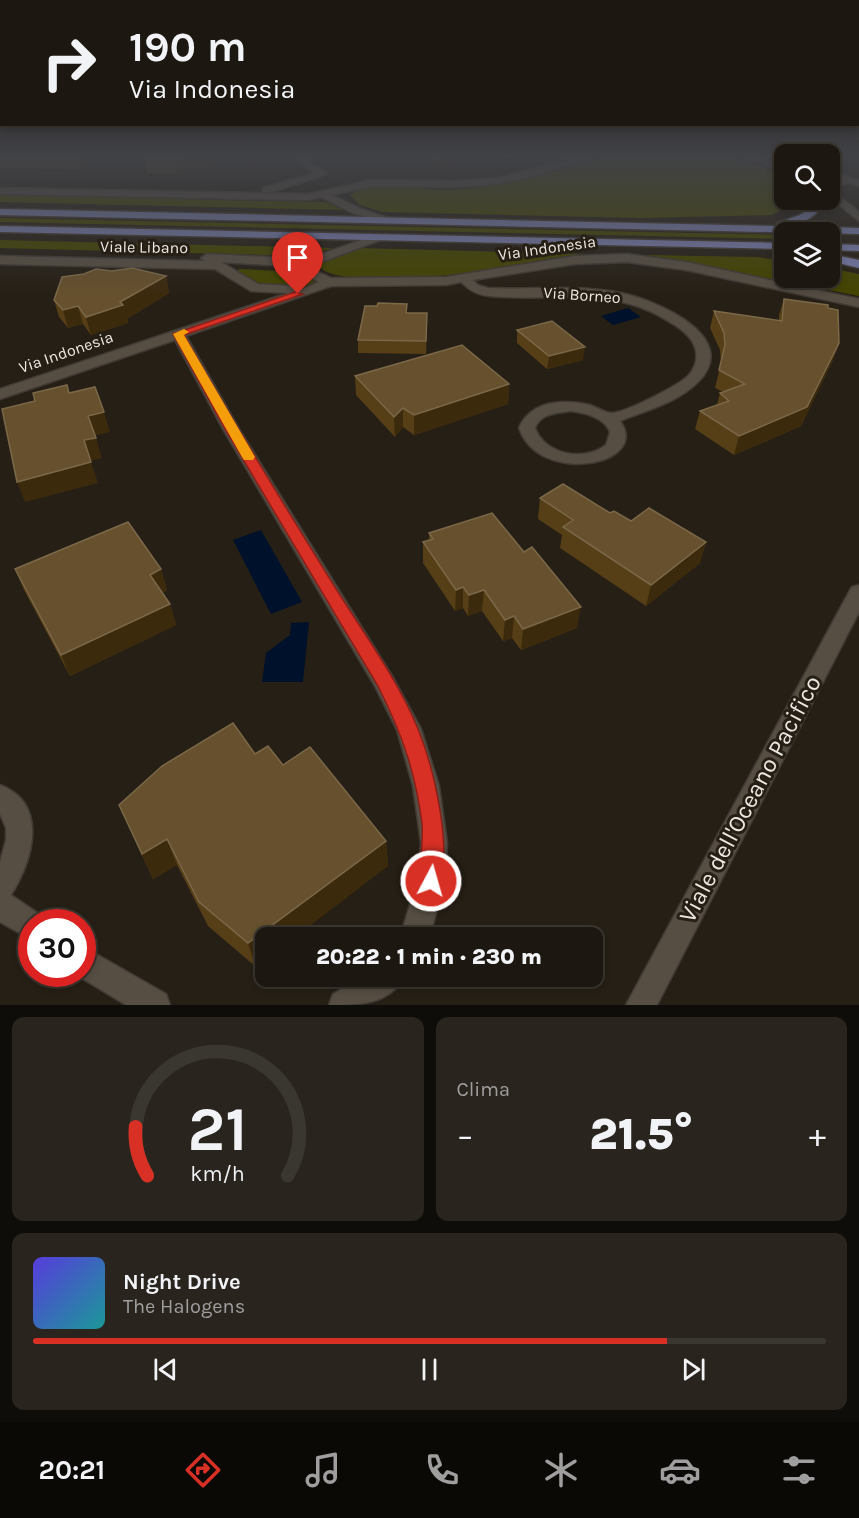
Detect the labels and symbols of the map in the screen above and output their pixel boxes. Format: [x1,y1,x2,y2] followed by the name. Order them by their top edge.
[272,232,323,294] pin
[497,232,597,264] street label: Via Indonesia
[100,237,188,257] street label: Viale Libano
[543,283,621,307] street label: Via Borneo
[16,327,116,377] street label: Via Indonesia
[673,671,827,927] street label: Viale dell'Oceano Pacifico
[399,849,463,913] position arrow
[18,909,96,987] speed limit sign: 30

